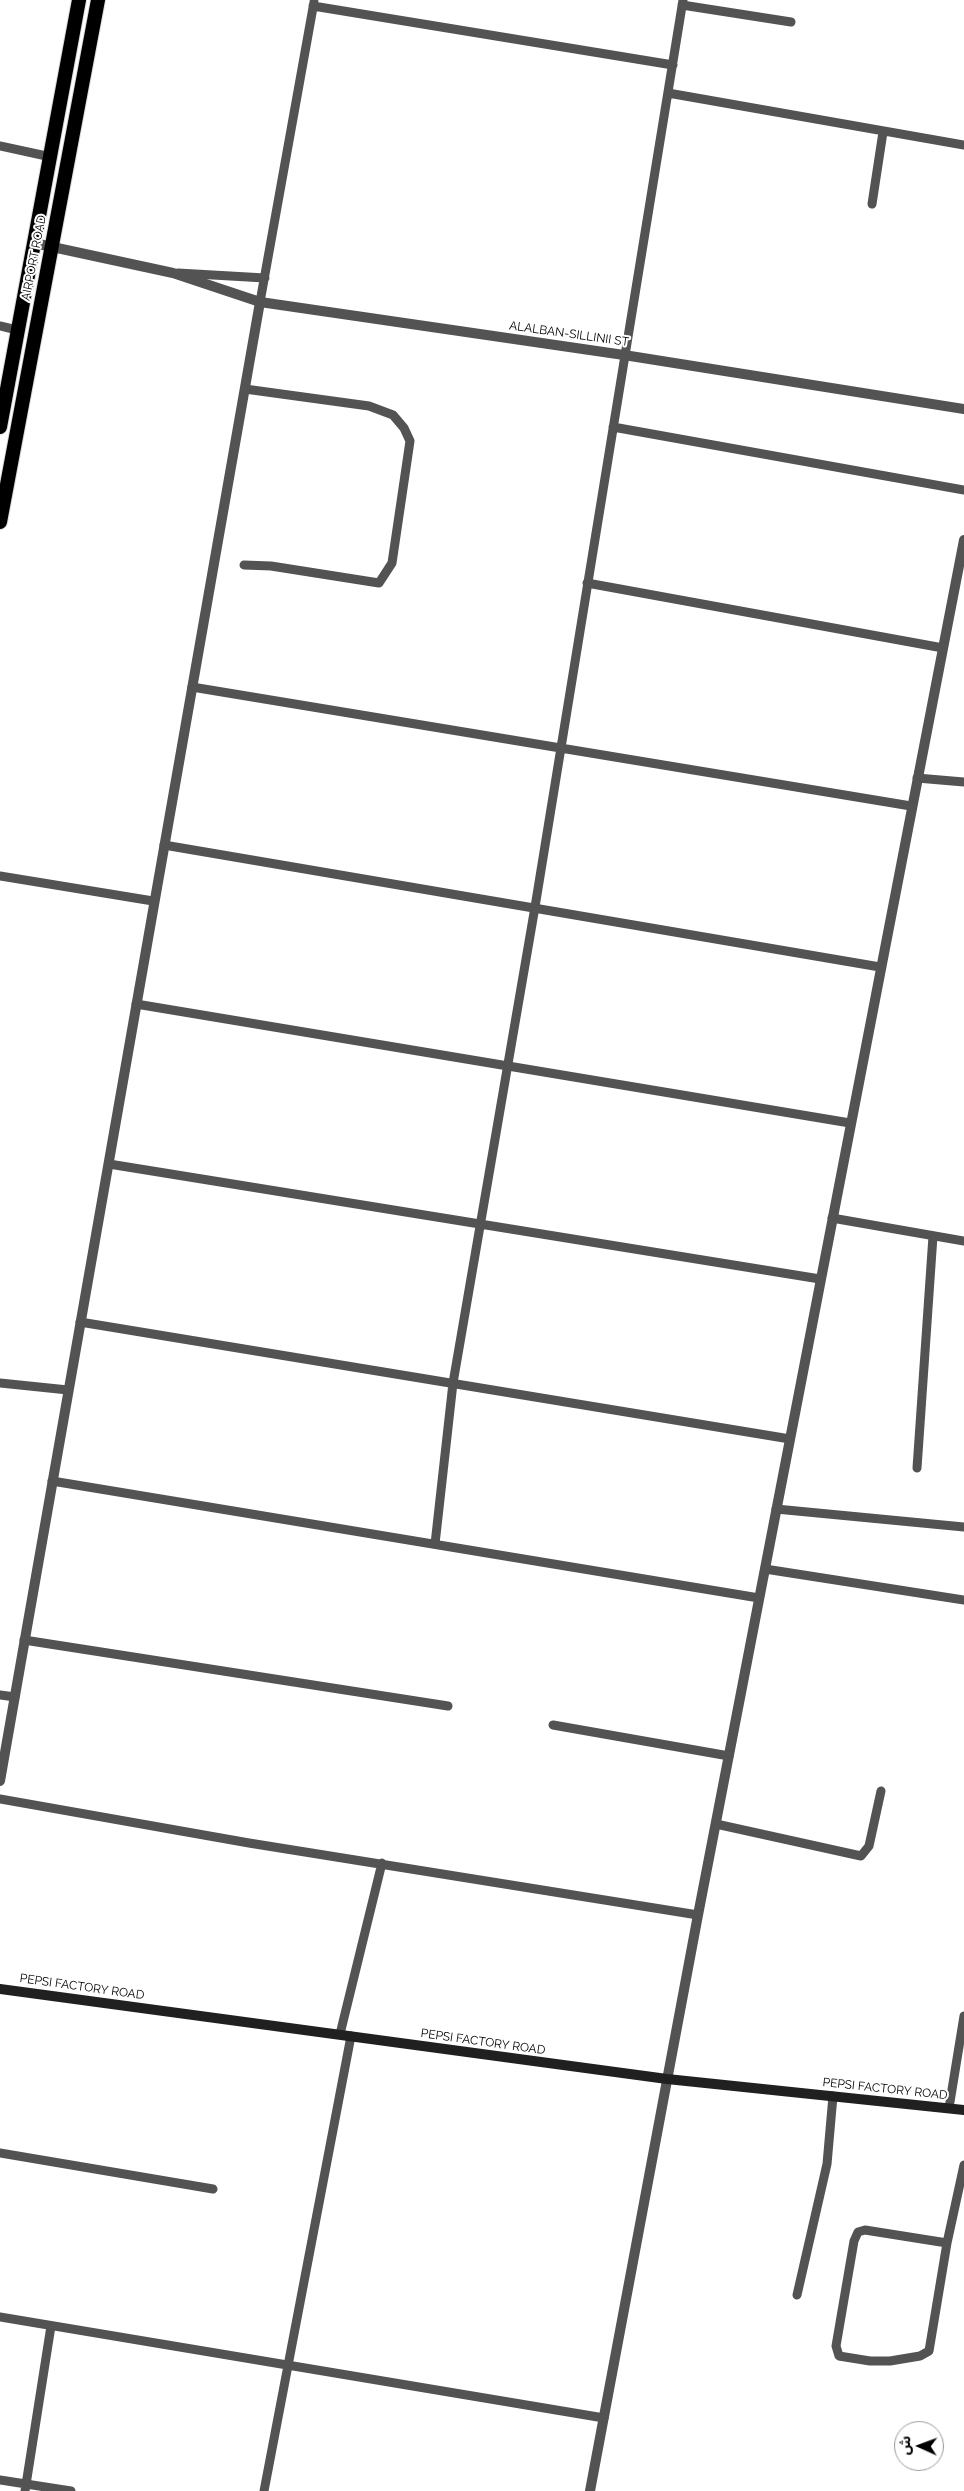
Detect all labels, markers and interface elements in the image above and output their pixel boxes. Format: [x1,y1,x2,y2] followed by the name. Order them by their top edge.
[19,214,49,302] street label: AIRPORT ROAD
[508,318,630,350] street label: ALALBAN-SILLINII ST
[19,1971,145,2003] street label: PEPSI FACTORY ROAD
[420,2026,546,2058] street label: PEPSI FACTORY ROAD
[822,2075,948,2103] street label: PEPSI FACTORY ROAD
[894,2421,944,2471] north arrow
[897,2436,913,2455] text: ش

